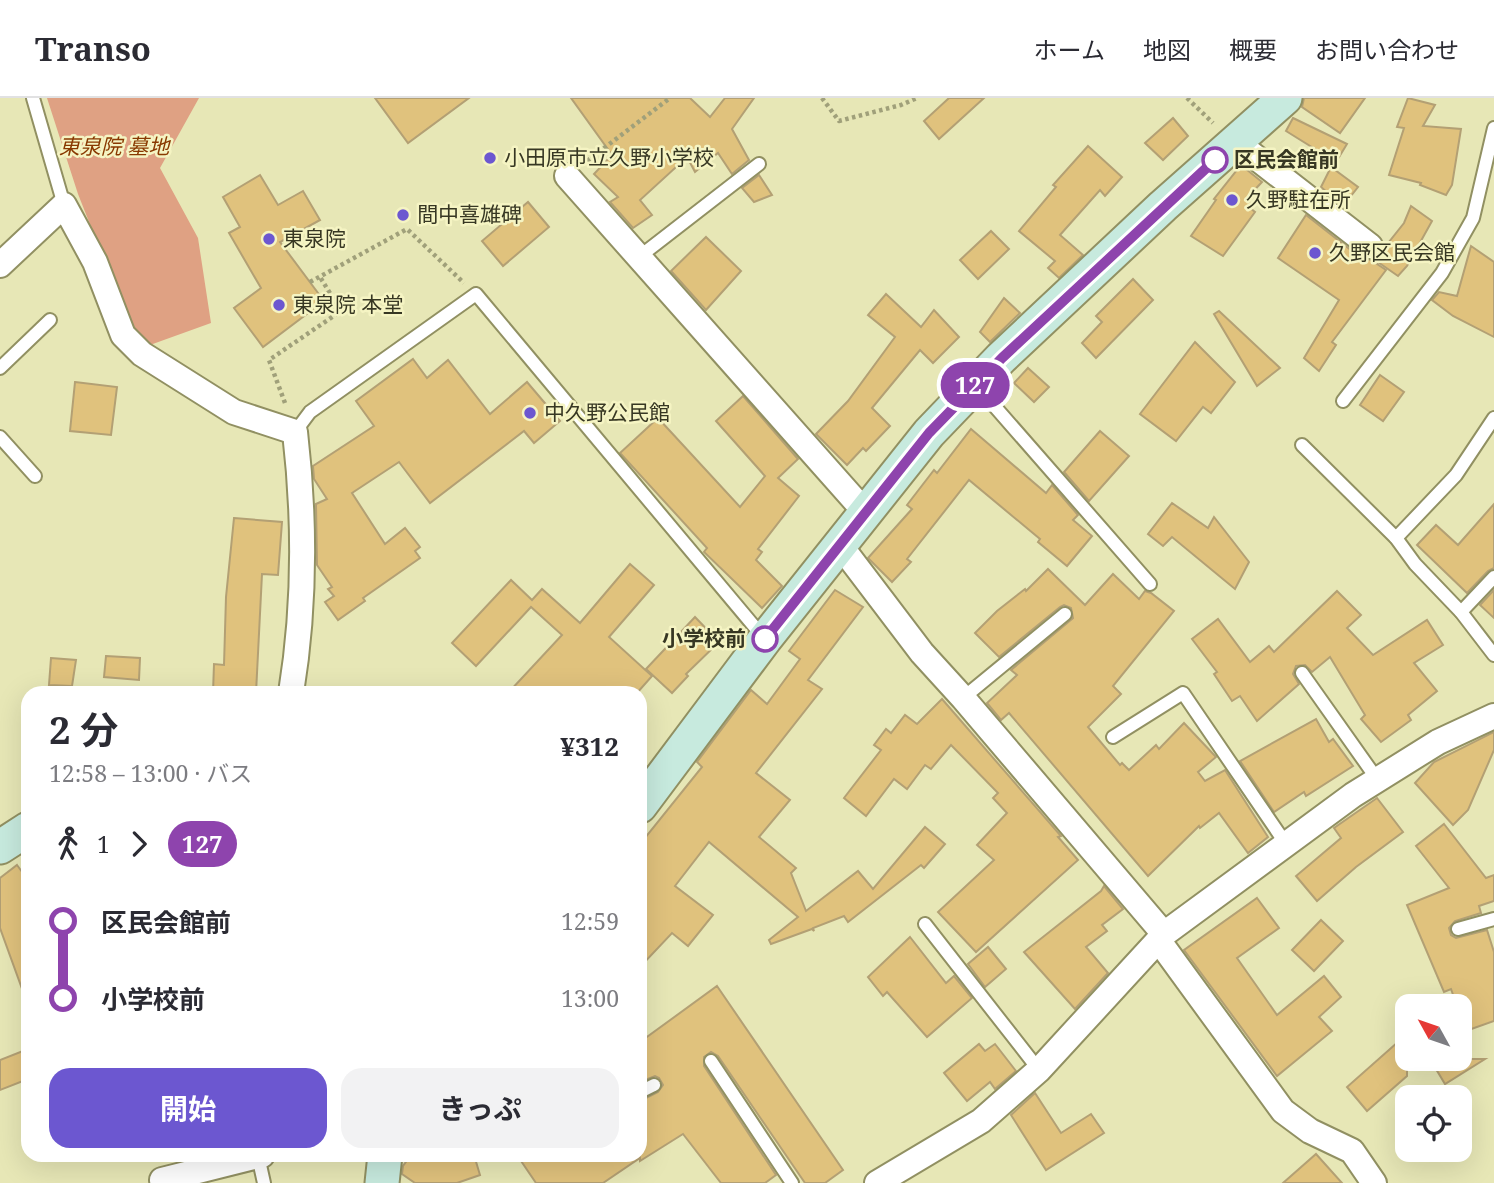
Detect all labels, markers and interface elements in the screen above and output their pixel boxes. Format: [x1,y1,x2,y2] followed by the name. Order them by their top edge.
[35,26,151,71] text: Transo
[1034,33,1105,66] text: ホーム
[1143,33,1191,66] text: 地図
[1229,33,1277,66] text: 概要
[1315,33,1459,66] text: お問い合わせ
[59,132,171,160] park label: 東泉院 墓地
[504,143,714,171] place label: 小田原市立久野小学校
[1234,145,1339,173] place label: 区民会館前
[1202,147,1228,173] marker: 区民会館前
[482,150,498,166] marker: 小田原市立久野小学校
[1246,185,1351,213] place label: 久野駐在所
[1224,192,1240,208] marker: 久野駐在所
[417,200,522,228] place label: 間中喜雄碑
[395,207,411,223] marker: 間中喜雄碑
[283,224,346,252] place label: 東泉院
[261,231,277,247] marker: 東泉院
[1329,238,1455,266] place label: 久野区民会館
[1307,245,1323,261] marker: 久野区民会館
[293,290,403,318] place label: 東泉院 本堂
[271,297,287,313] marker: 東泉院 本堂
[935,362,1015,408] line badge: 127
[955,368,995,401] text: 127
[544,398,670,426] place label: 中久野公民館
[522,405,538,421] marker: 中久野公民館
[662,624,746,652] place label: 小学校前
[752,626,778,652] marker: 小学校前
[49,703,118,755] text: 2 分
[560,728,619,764] text: ¥312
[49,757,252,789] text: 12:58 – 13:00 · バス
[49,825,87,863] icon: walk
[120,825,158,863] icon: forward
[182,827,223,860] text: 127
[97,828,110,860] text: 1
[101,904,231,940] text: 区民会館前
[561,905,619,937] text: 12:59
[101,981,205,1017] text: 小学校前
[561,982,619,1014] text: 13:00
[1395,994,1472,1071] north arrow
[1395,994,1472,1162] map controls
[49,1068,327,1148] button: 開始
[341,1068,619,1148] button: きっぷ
[1395,1085,1472,1162] button: locate

